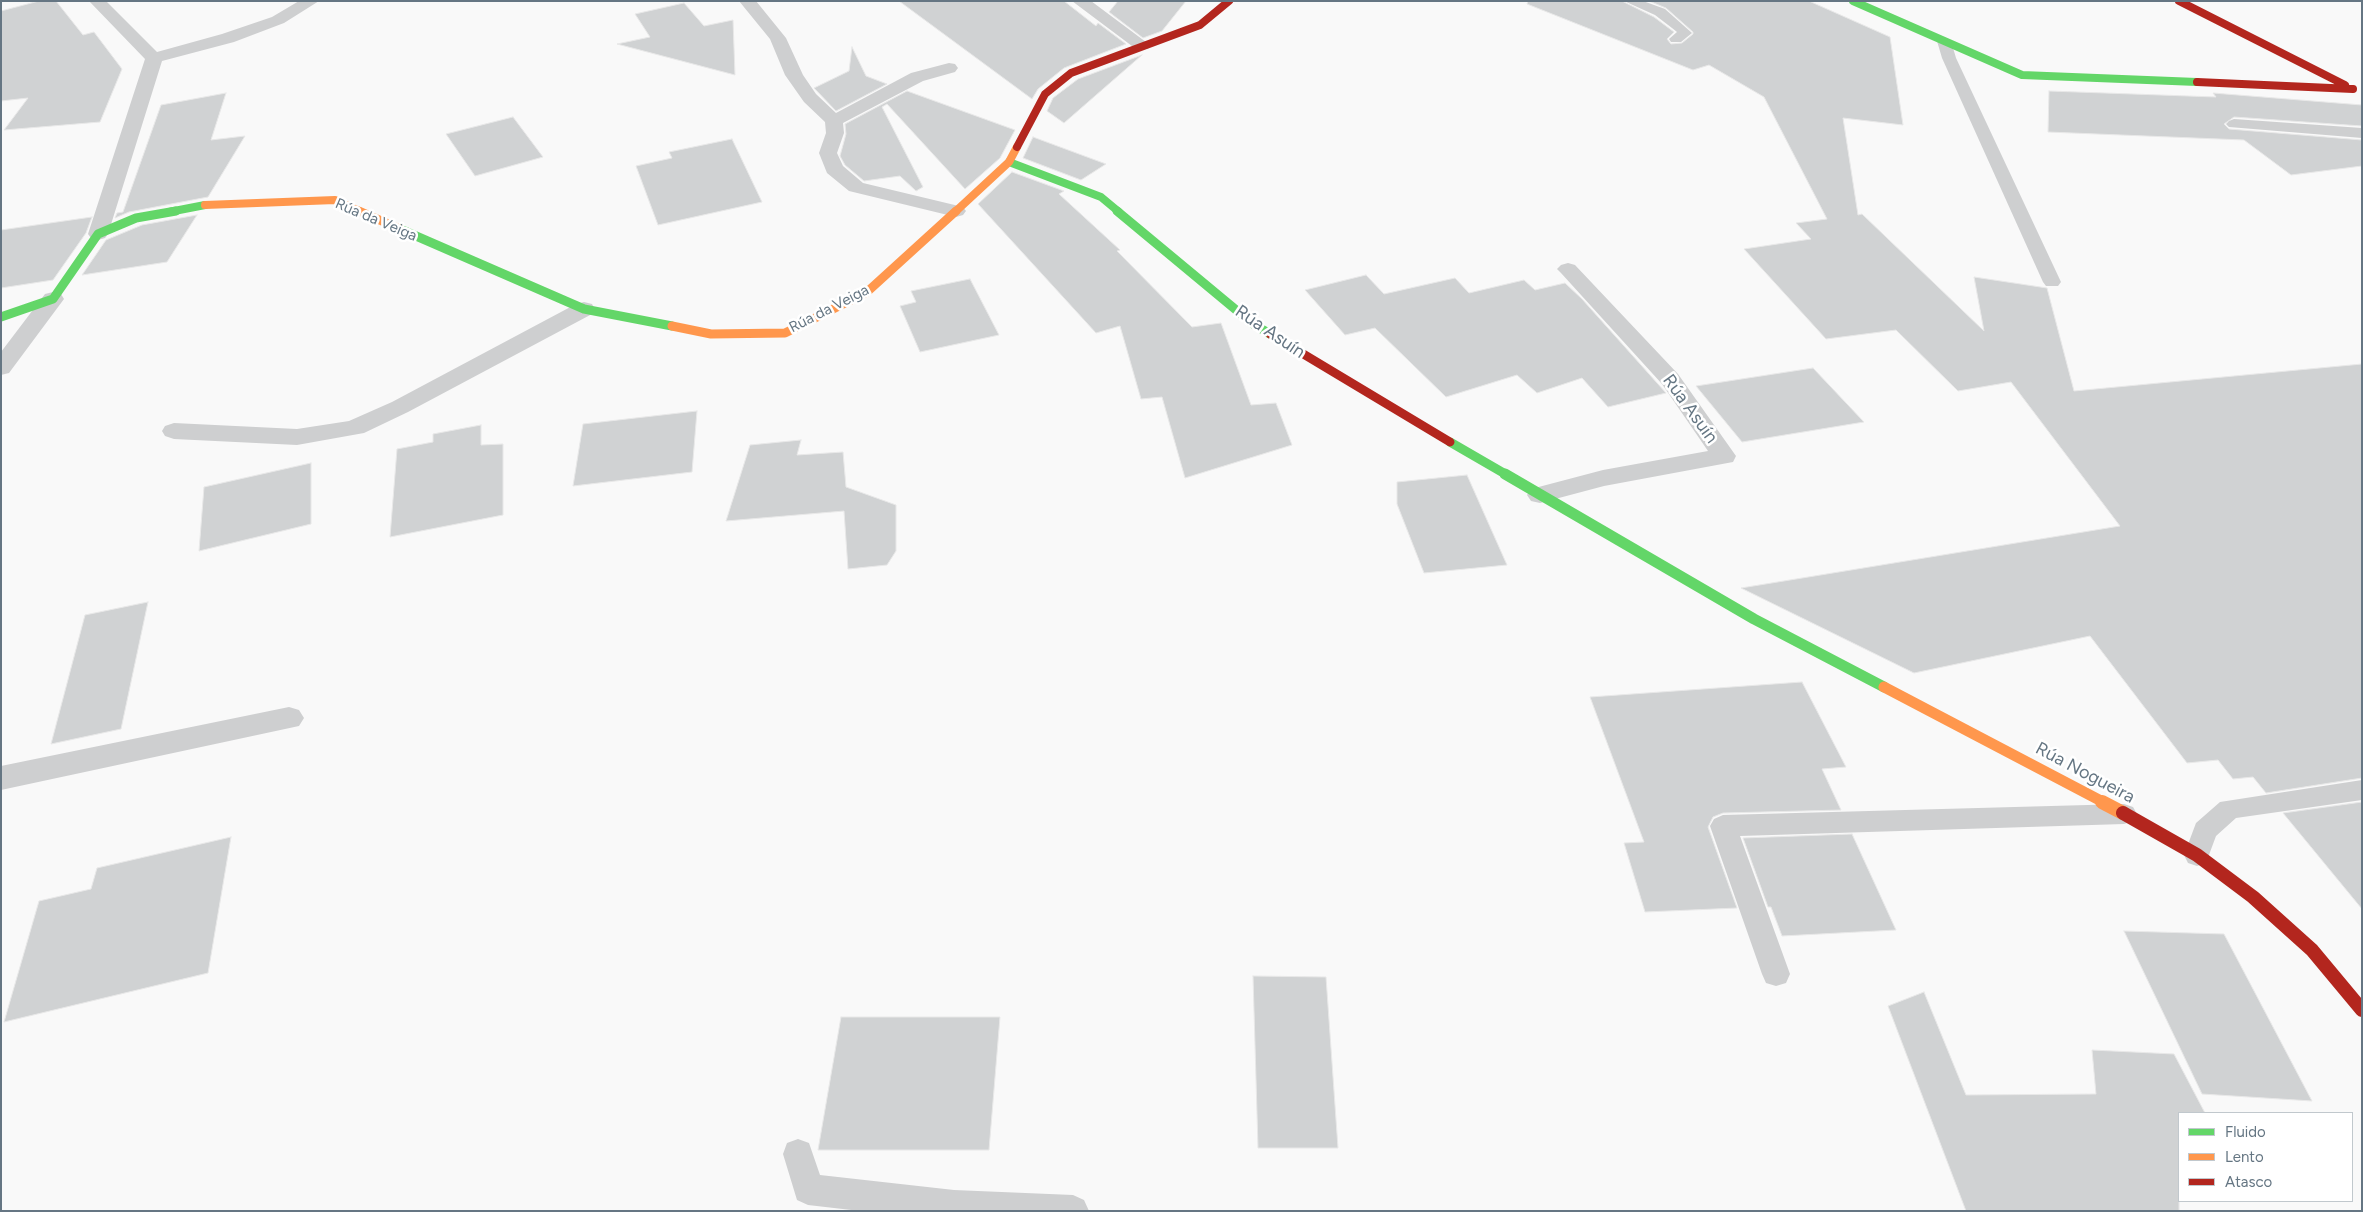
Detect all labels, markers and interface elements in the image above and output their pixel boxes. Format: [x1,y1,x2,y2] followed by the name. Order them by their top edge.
[332,195,420,245] street label: Rúa da Veiga
[786,281,872,337] street label: Rúa da Veiga
[1231,301,1309,363] street label: Rúa Asuín
[1658,370,1722,448] street label: Rúa Asuín
[2032,738,2138,808] street label: Rúa Nogueira
[2178,1112,2353,1202] legend
[2225,1123,2266,1141] text: Fluido
[2225,1148,2264,1166] text: Lento
[2225,1173,2272,1191] text: Atasco

